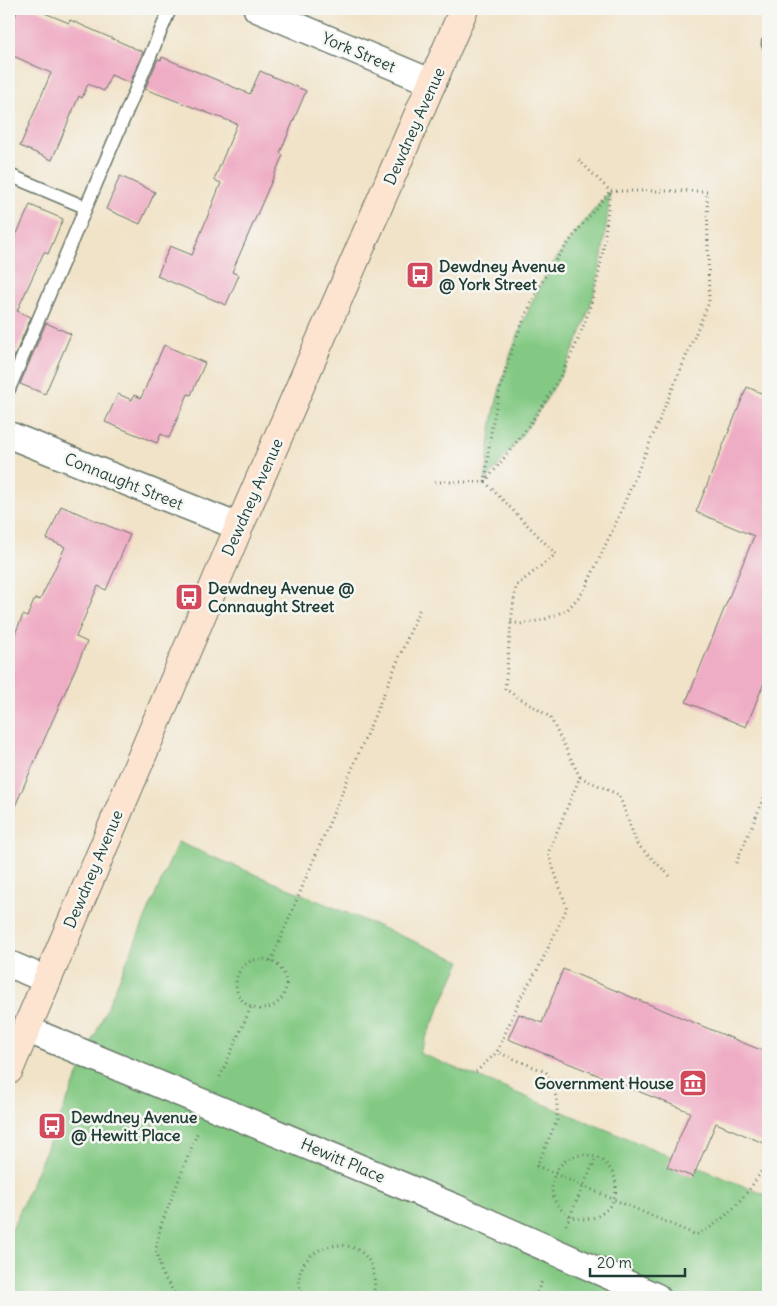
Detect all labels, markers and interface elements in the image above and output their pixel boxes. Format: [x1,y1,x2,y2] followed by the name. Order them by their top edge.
[319,28,399,77] street label: York Street
[379,64,449,188] street label: Dewdney Avenue
[439,256,566,295] place label: Dewdney Avenue @ York Street
[405,260,435,290] bus stop icon: Dewdney Avenue @ York Street
[217,435,287,559] street label: Dewdney Avenue
[62,448,187,514] street label: Connaught Street
[208,578,354,617] place label: Dewdney Avenue @ Connaught Street
[174,582,204,612] bus stop icon: Dewdney Avenue @ Connaught Street
[59,807,127,931] street label: Dewdney Avenue
[678,1068,708,1098] museum icon: Government House
[535,1073,674,1093] place label: Government House
[71,1107,198,1146] place label: Dewdney Avenue @ Hewitt Place
[37,1111,67,1141] bus stop icon: Dewdney Avenue @ Hewitt Place
[298,1133,388,1187] street label: Hewitt Place
[590,1246,684,1278] scale bar
[597,1253,632,1272] text: 20 m

